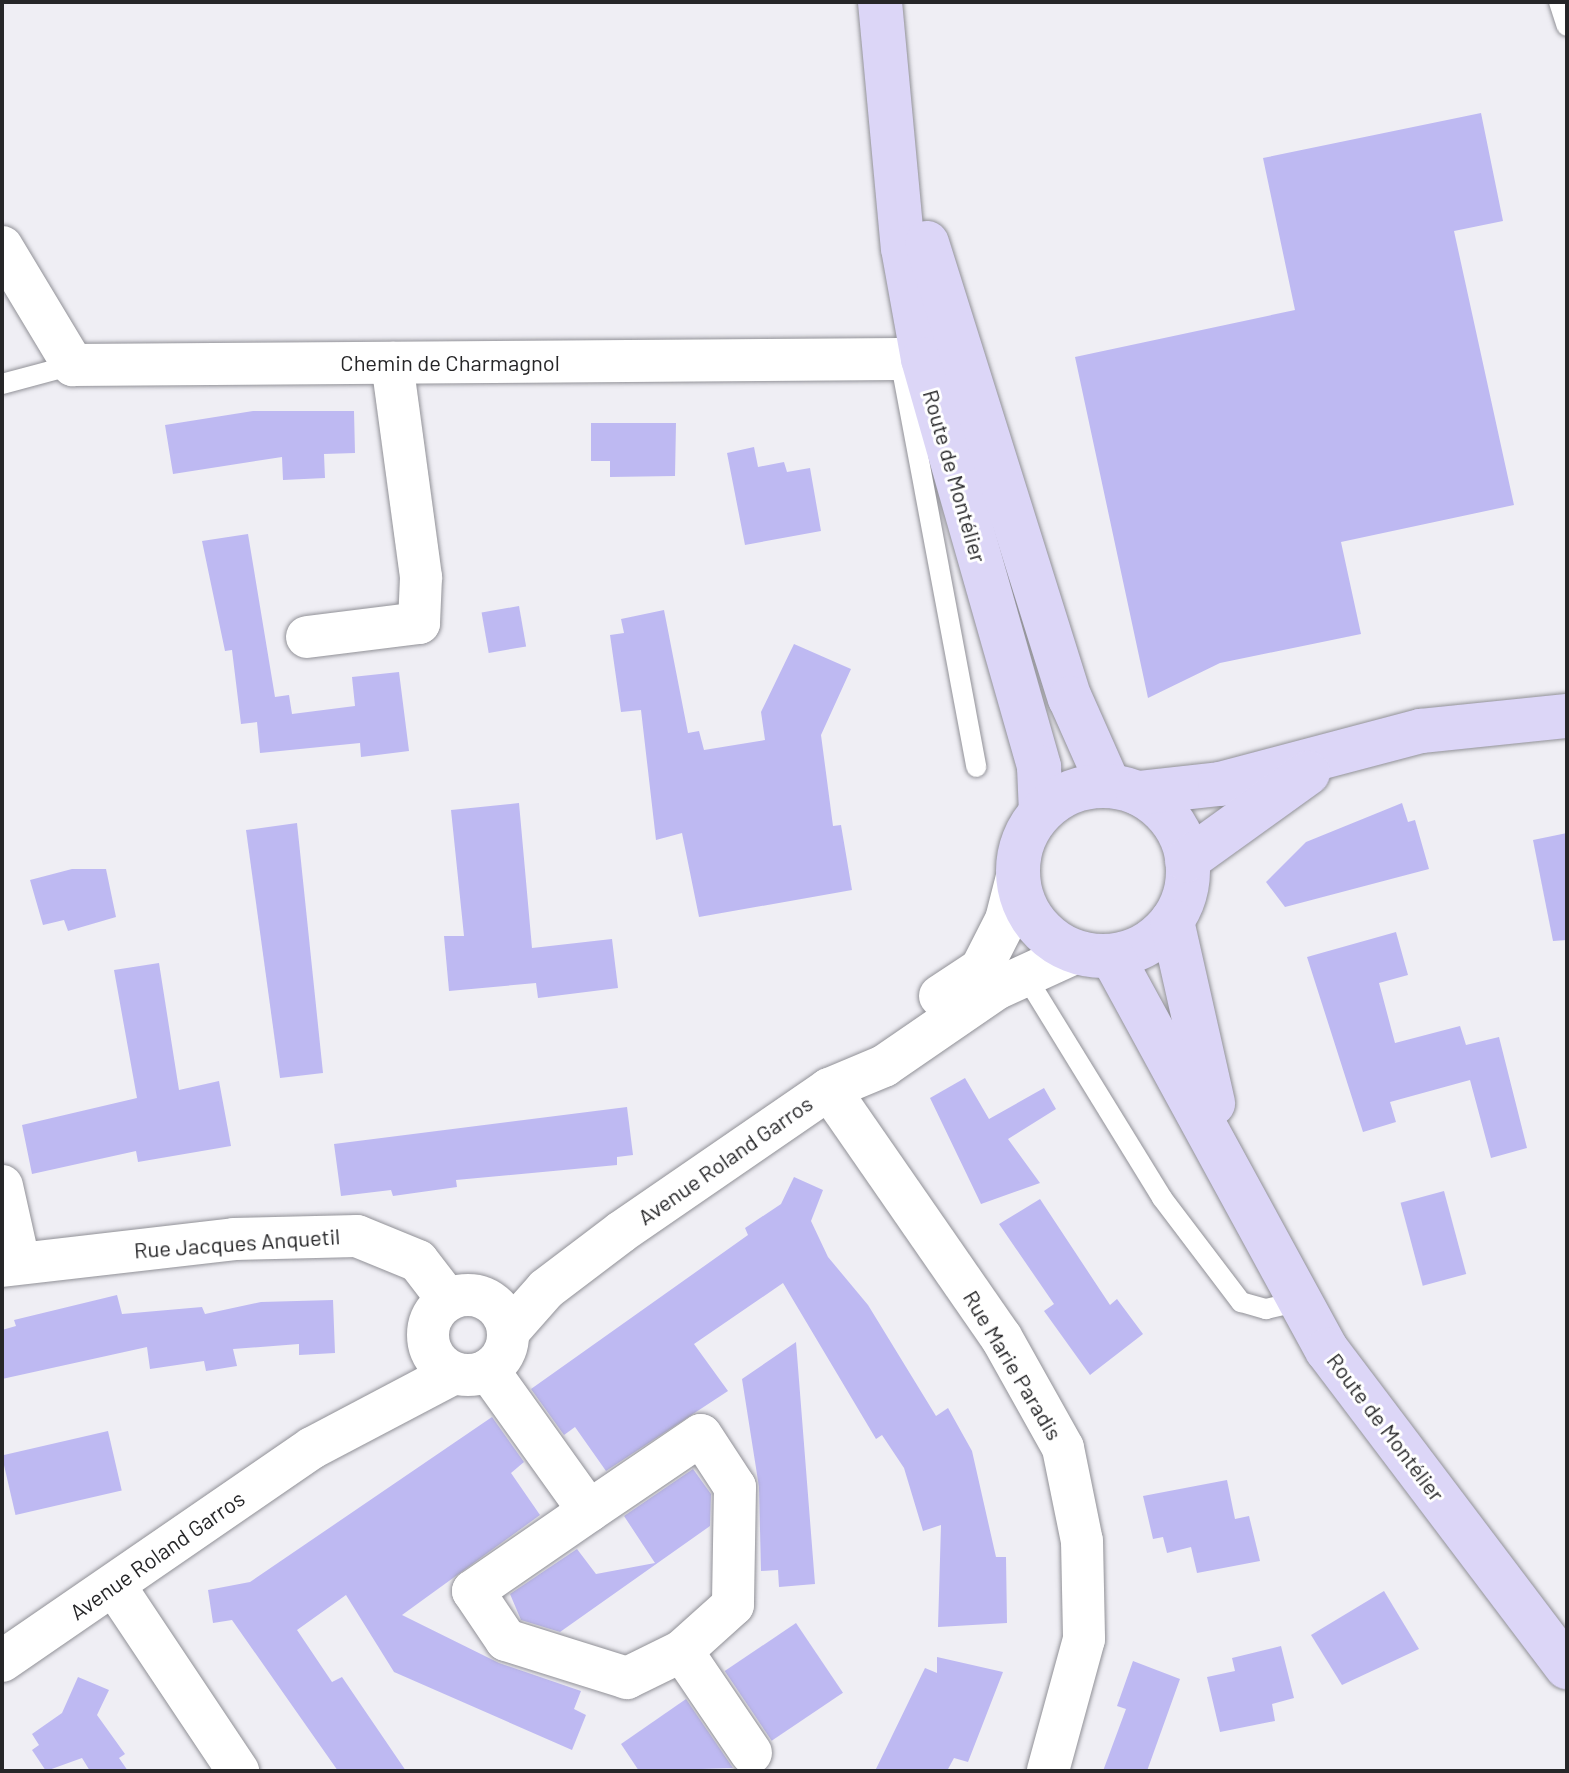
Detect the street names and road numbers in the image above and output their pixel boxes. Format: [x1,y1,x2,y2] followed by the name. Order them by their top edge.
[340,350,560,376] street label: Chemin de Charmagnol
[918,387,992,565] street label: Route de Montélier
[633,1090,817,1230] street label: Avenue Roland Garros
[133,1223,341,1263] street label: Rue Jacques Anquetil
[958,1285,1068,1445] street label: Rue Marie Paradis
[1322,1348,1450,1506] street label: Route de Montélier
[65,1485,249,1625] street label: Avenue Roland Garros

